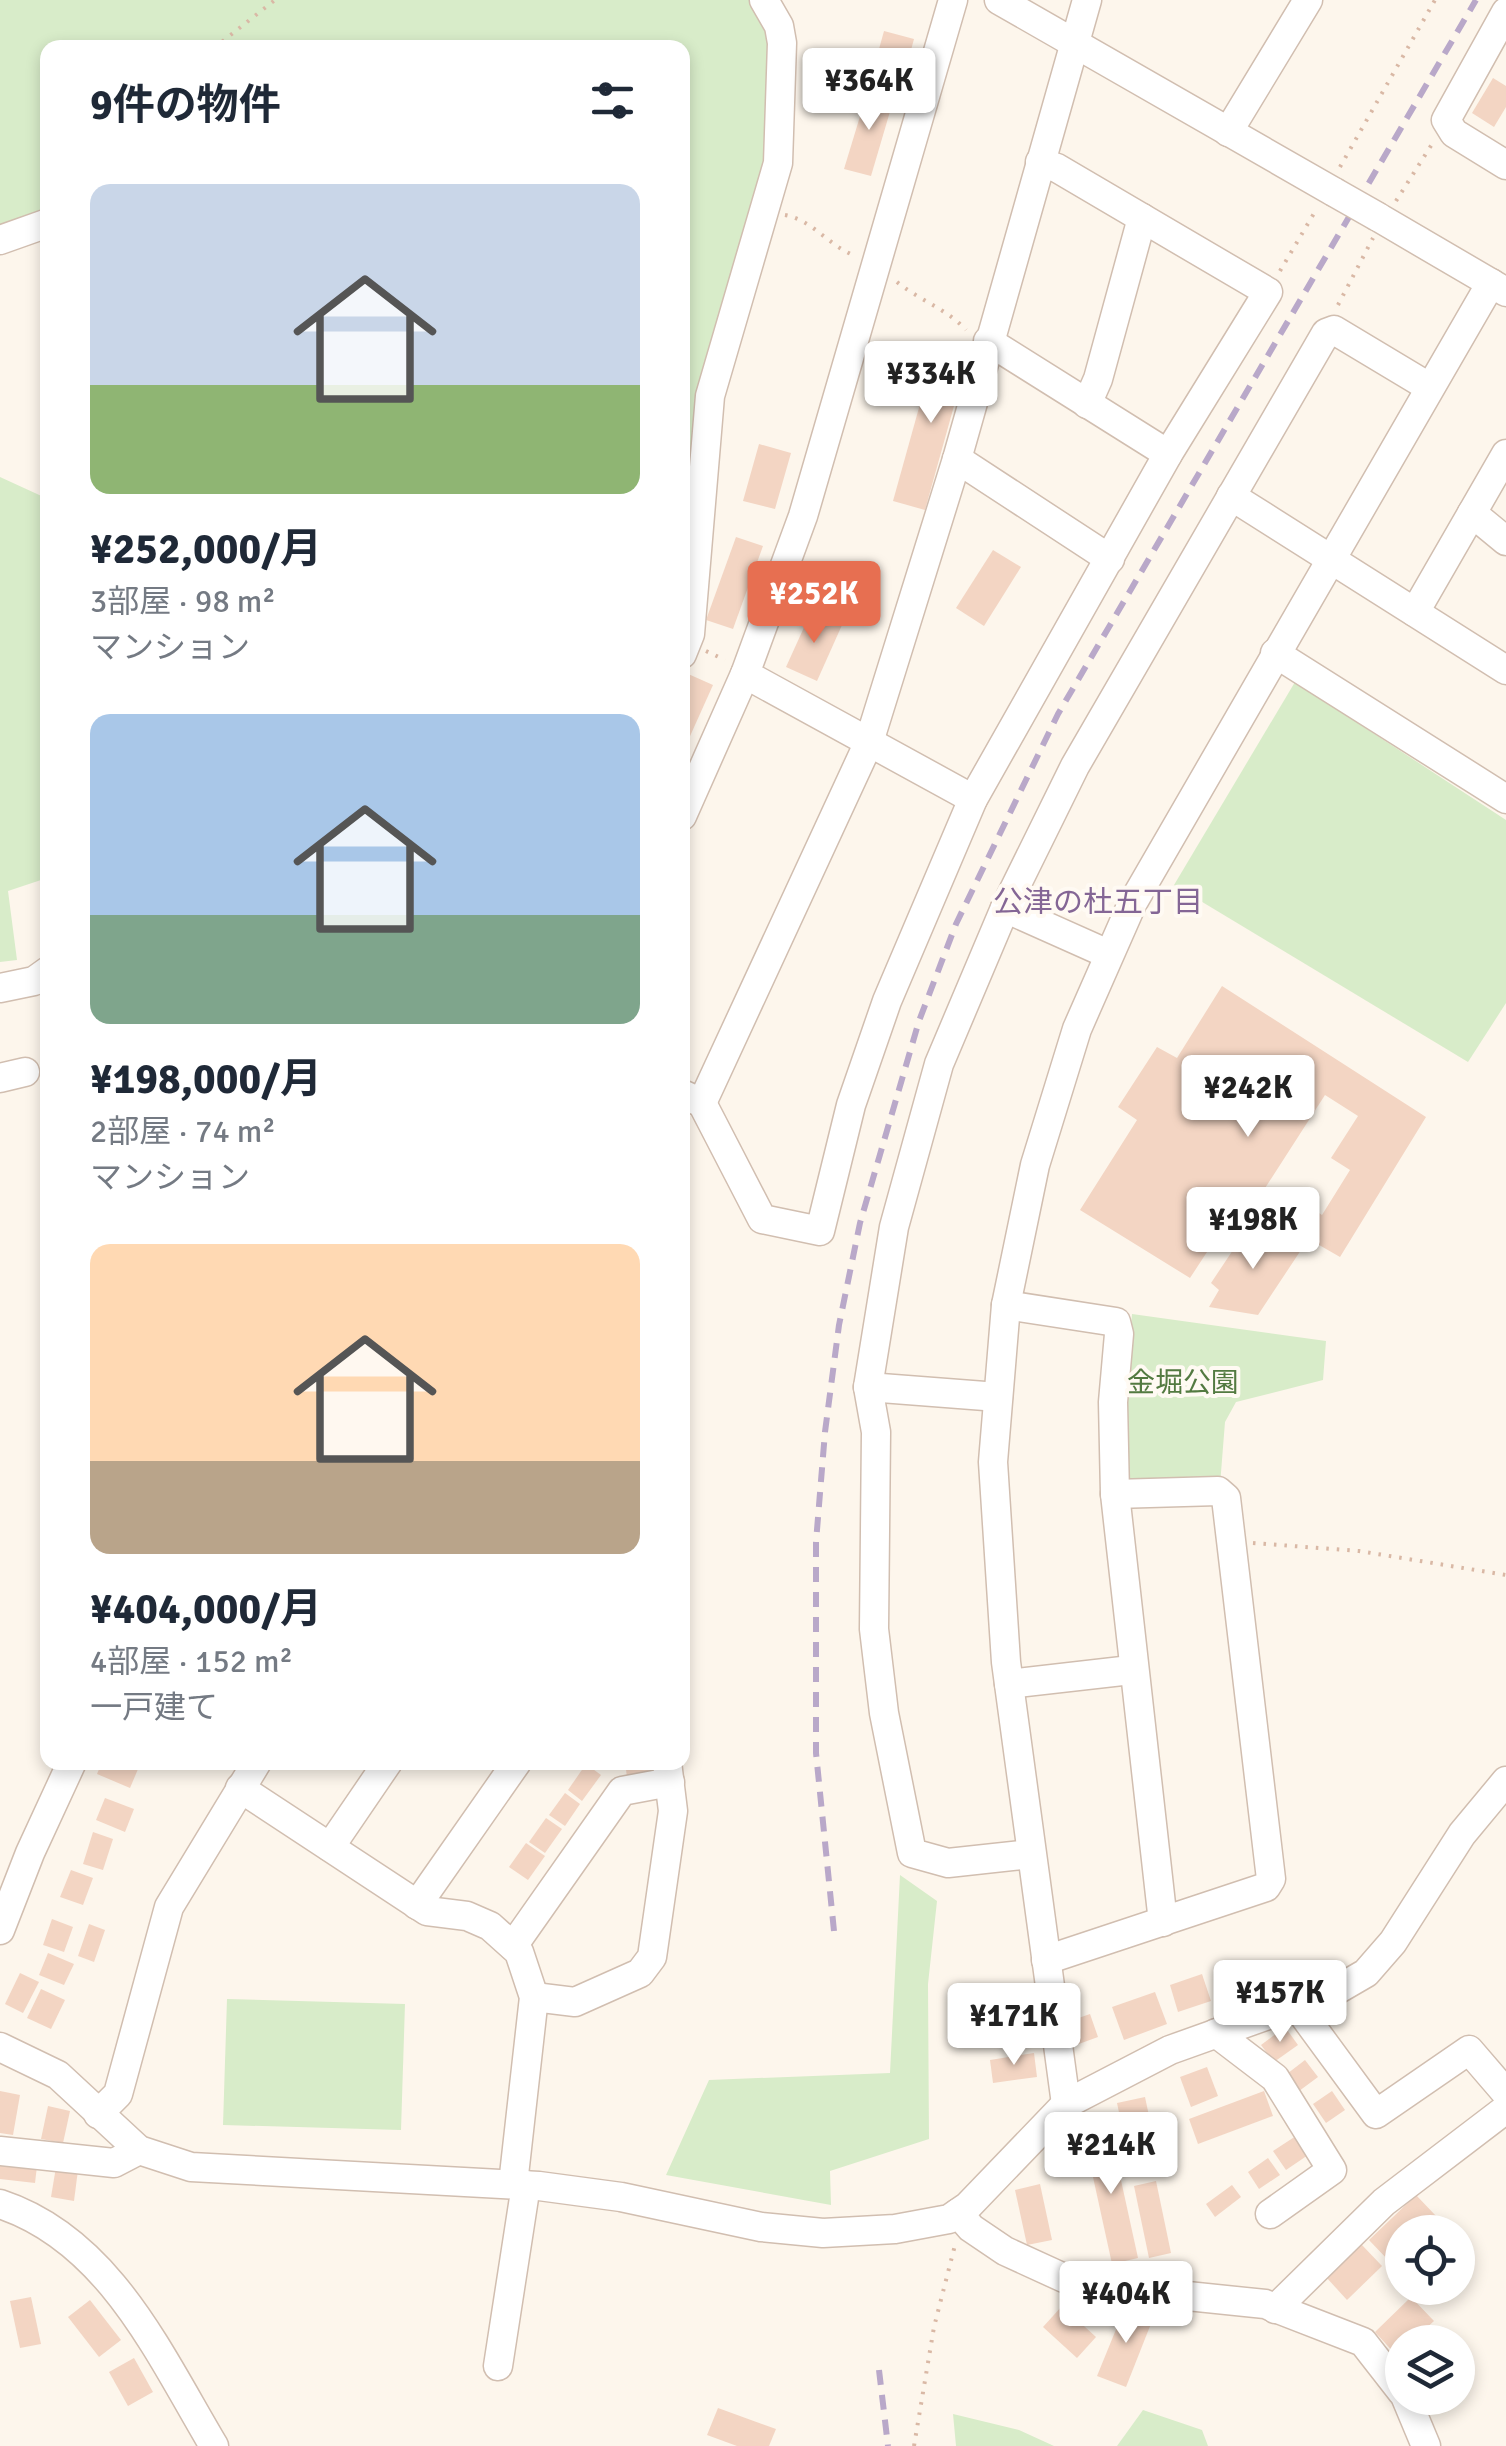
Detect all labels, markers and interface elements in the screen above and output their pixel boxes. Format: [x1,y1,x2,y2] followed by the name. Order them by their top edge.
[799,48,939,133] pin: ¥364K
[825,61,913,100] text: ¥364K
[585,73,640,128] icon: filters
[90,80,281,131] text: 9件の物件
[275,249,455,429] icon: home
[861,341,1001,426] pin: ¥334K
[887,354,975,393] text: ¥334K
[90,524,322,575] text: ¥252,000/月
[744,561,884,646] pin: ¥252K
[770,574,858,613] text: ¥252K
[90,582,276,621] text: 3部屋 · 98 m²
[90,628,250,667] text: マンション
[275,779,455,959] icon: home
[993,884,1203,921] district label: 公津の杜五丁目
[90,1054,322,1105] text: ¥198,000/月
[1178,1055,1318,1140] pin: ¥242K
[1204,1068,1292,1107] text: ¥242K
[90,1112,276,1151] text: 2部屋 · 74 m²
[90,1158,250,1197] text: マンション
[1183,1187,1323,1272] pin: ¥198K
[1209,1200,1297,1239] text: ¥198K
[275,1309,455,1489] icon: home
[1127,1366,1239,1400] park label: 金堀公園
[90,1584,322,1635] text: ¥404,000/月
[90,1642,293,1681] text: 4部屋 · 152 m²
[90,1688,218,1727] text: 一戸建て
[1210,1960,1350,2045] pin: ¥157K
[1236,1973,1324,2012] text: ¥157K
[944,1983,1084,2068] pin: ¥171K
[970,1996,1058,2035] text: ¥171K
[1041,2112,1181,2197] pin: ¥214K
[1067,2125,1155,2164] text: ¥214K
[1385,2215,1475,2415] map controls
[1385,2215,1475,2305] button: locate
[1056,2261,1196,2346] pin: ¥404K
[1082,2274,1170,2313] text: ¥404K
[1385,2325,1475,2415] button: layers

